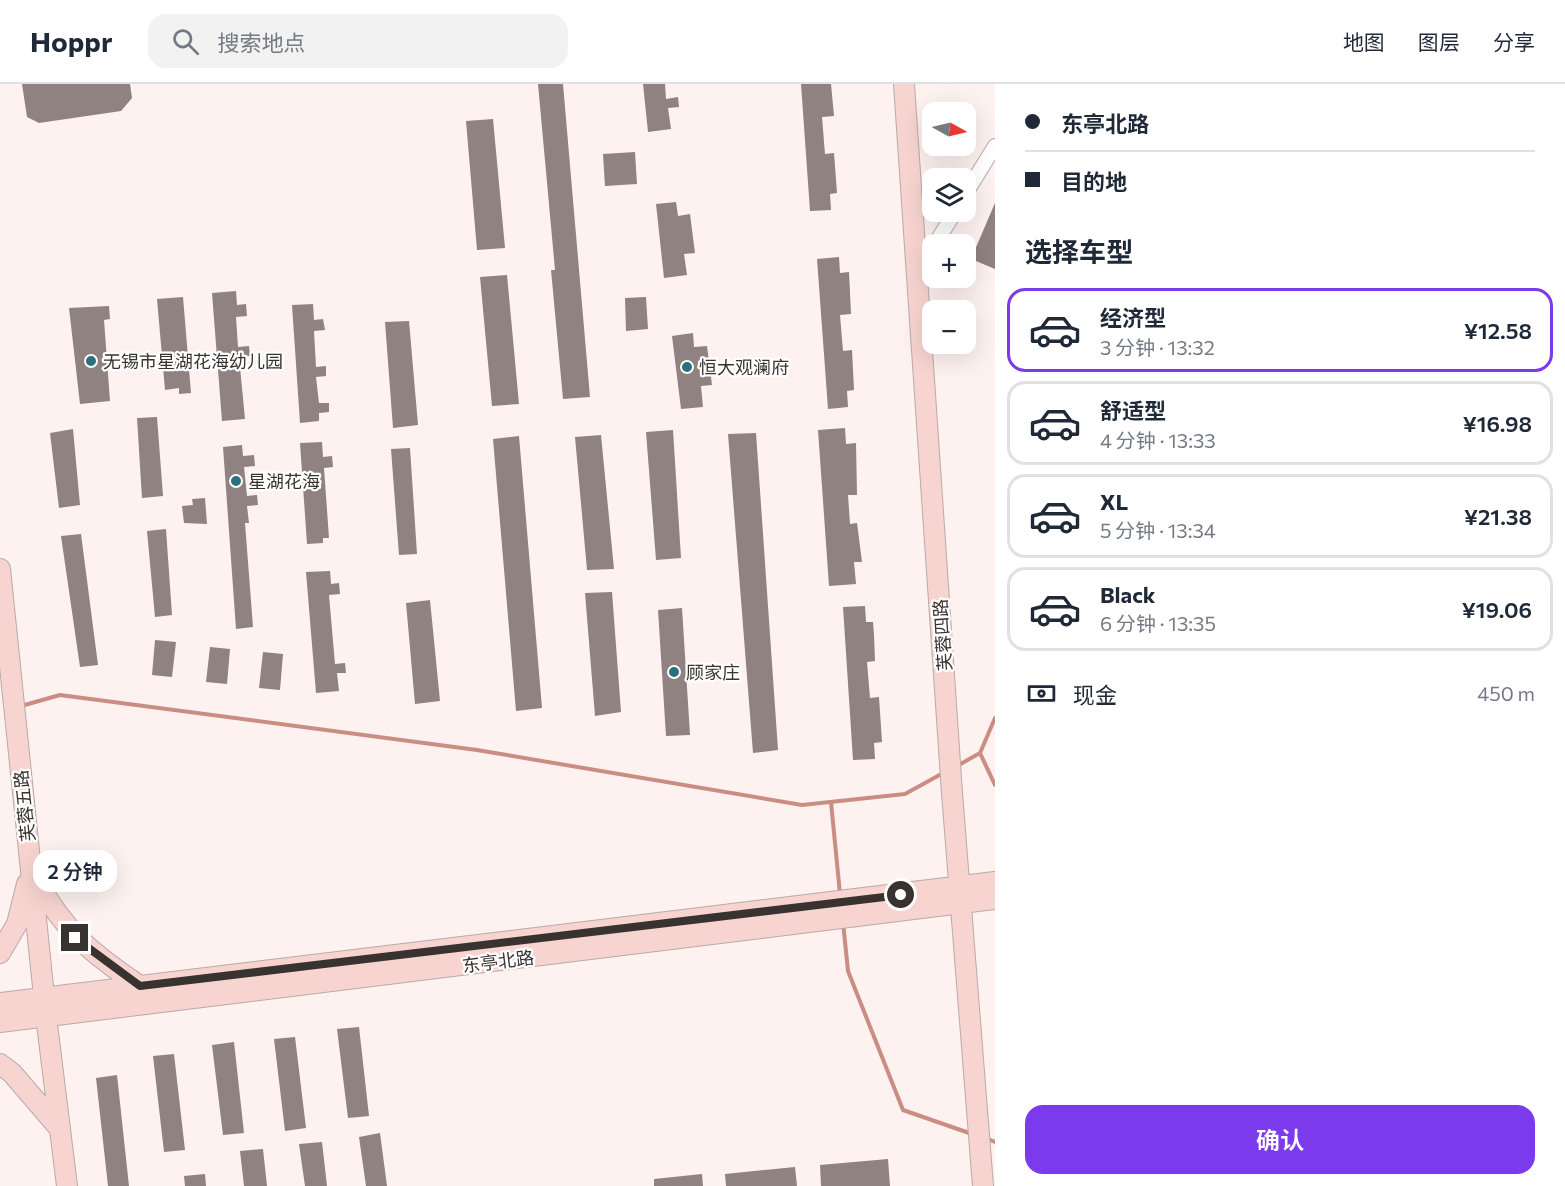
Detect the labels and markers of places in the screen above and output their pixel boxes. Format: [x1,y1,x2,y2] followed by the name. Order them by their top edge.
[103,350,283,372] place label: 无锡市星湖花海幼儿园
[84,354,98,368] marker: 无锡市星湖花海幼儿园
[699,356,789,378] place label: 恒大观澜府
[680,360,694,374] marker: 恒大观澜府
[248,470,320,492] place label: 星湖花海
[229,474,243,488] marker: 星湖花海
[686,661,740,683] place label: 顾家庄
[667,665,681,679] marker: 顾家庄

